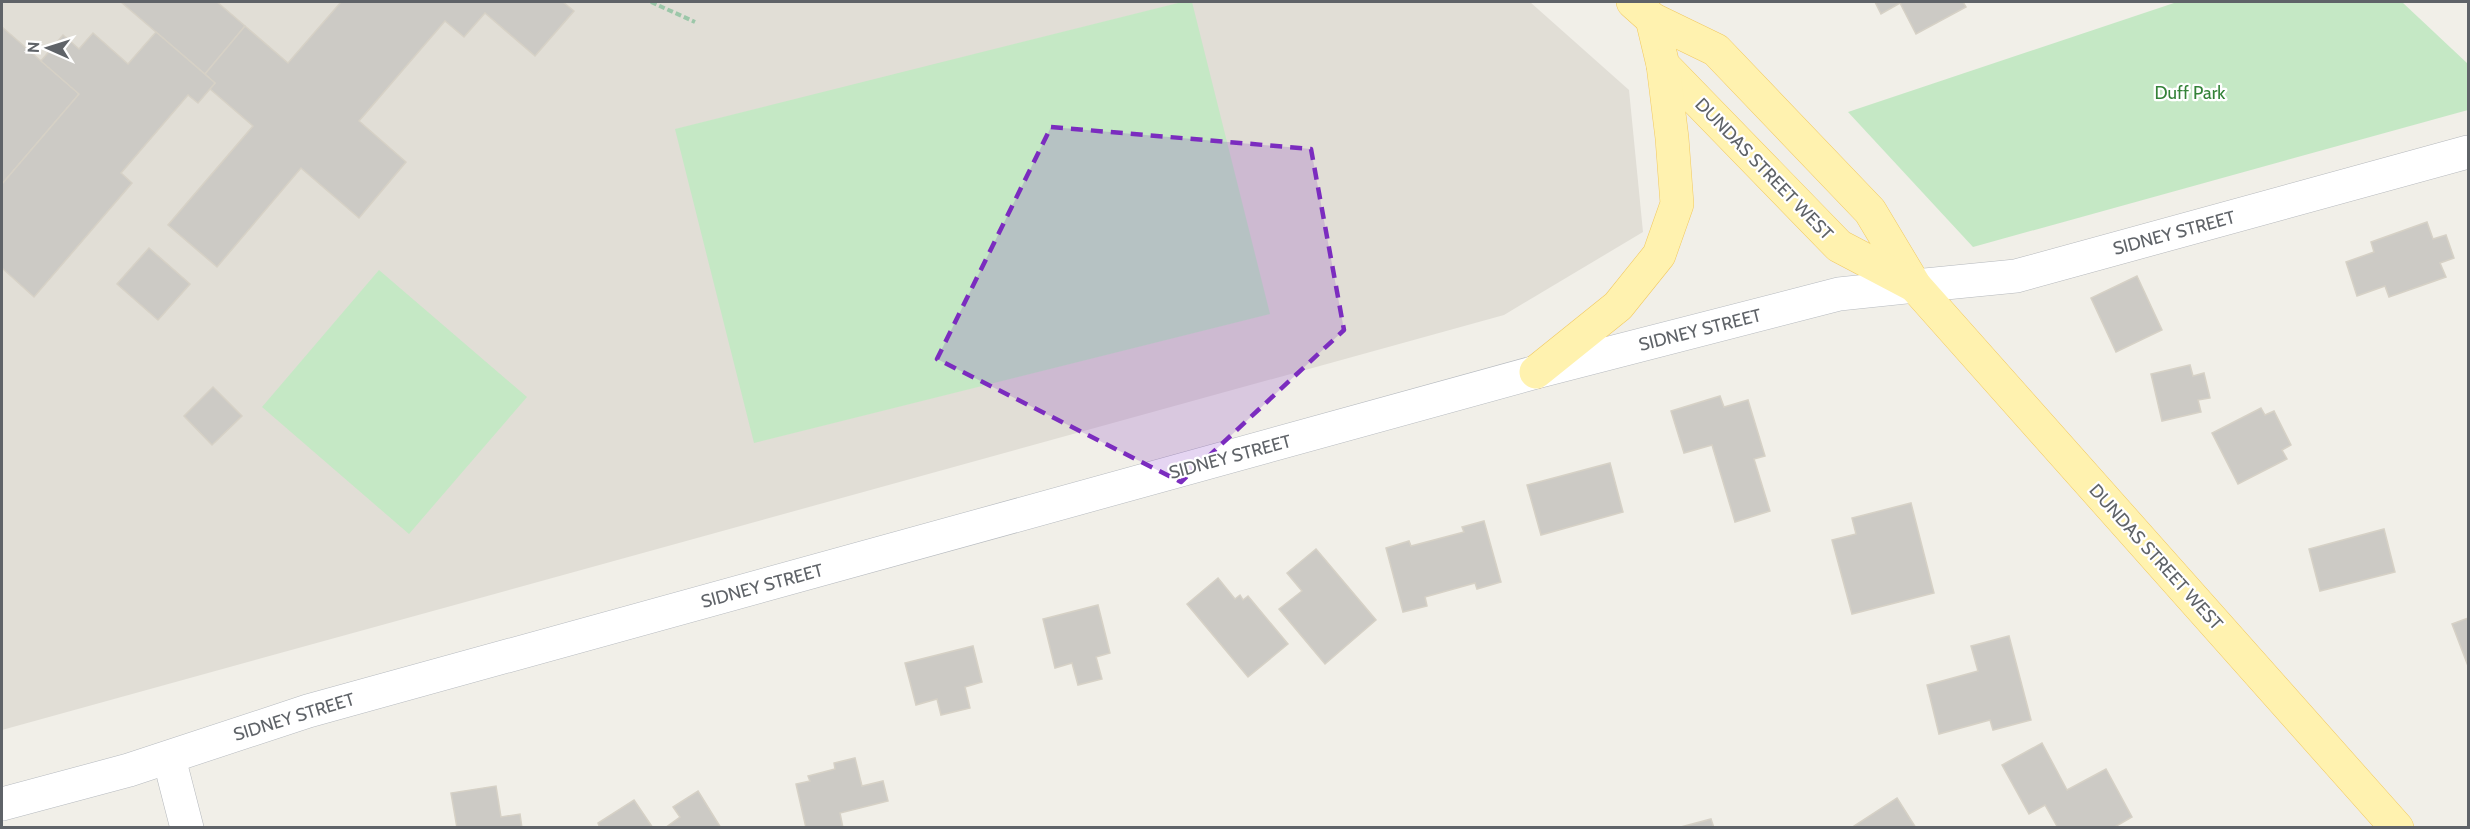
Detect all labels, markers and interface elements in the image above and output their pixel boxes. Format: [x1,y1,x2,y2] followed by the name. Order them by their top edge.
[18,18,78,78] north arrow
[24,41,43,53] text: N
[2155,82,2226,104] park label: Duff Park
[1690,93,1838,245] street label: DUNDAS STREET WEST
[2110,206,2238,260] street label: SIDNEY STREET
[1636,304,1764,356] street label: SIDNEY STREET
[1166,430,1294,484] street label: SIDNEY STREET
[2085,479,2228,635] street label: DUNDAS STREET WEST
[698,559,826,613] street label: SIDNEY STREET
[231,688,358,746] street label: SIDNEY STREET

